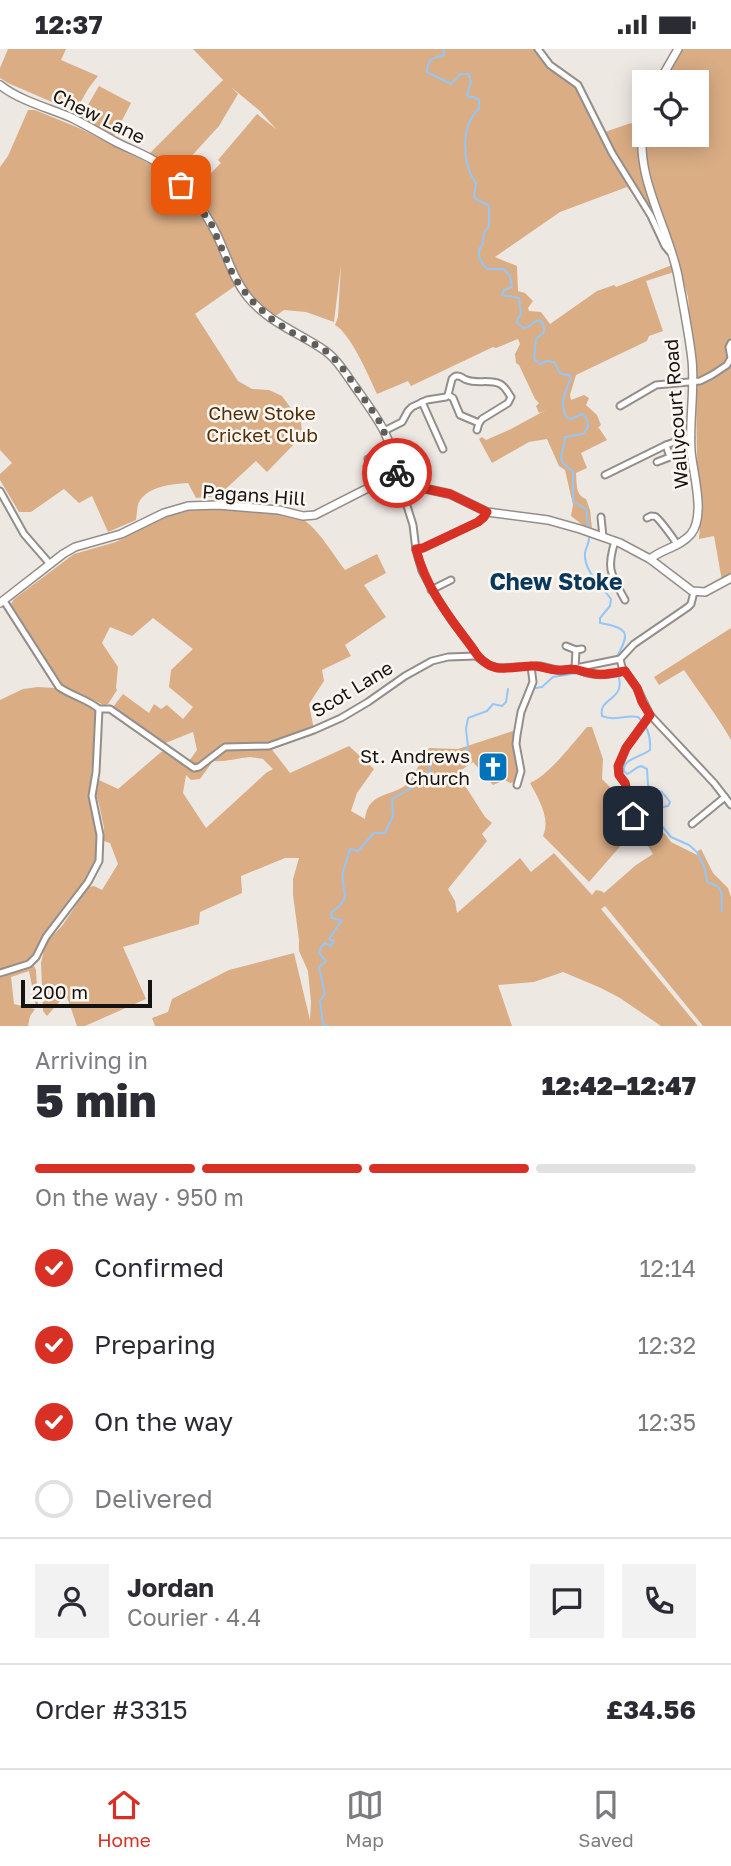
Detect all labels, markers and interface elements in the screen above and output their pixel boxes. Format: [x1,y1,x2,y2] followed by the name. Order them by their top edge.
[35,9,103,40] text: 12:37
[632,70,709,147] map controls
[632,70,709,147] button: locate
[49,83,149,148] street label: Chew Lane
[151,155,211,215] pin
[162,166,200,204] icon: bag
[659,338,692,490] street label: Wallycourt Road
[206,401,318,446] park label: Chew Stoke Cricket Club
[362,438,432,508] courier
[378,454,416,492] icon: bike
[202,479,307,510] street label: Pagans Hill
[489,567,623,595] district label: Chew Stoke
[307,655,397,722] street label: Scot Lane
[360,744,470,789] place label: St. Andrews Church
[476,750,510,784] church icon: St. Andrews Church
[603,786,663,846] pin
[614,797,652,835] icon: home
[21,977,152,1009] scale bar
[32,980,88,1003] text: 200 m
[35,1046,148,1074] text: Arriving in
[542,1070,696,1101] text: 12:42–12:47
[35,1072,157,1127] text: 5 min
[35,1183,244,1211] text: On the way · 950 m
[35,1249,73,1287] icon: check
[94,1252,224,1283] text: Confirmed
[639,1254,696,1282] text: 12:14
[35,1326,73,1364] icon: check
[94,1329,216,1360] text: Preparing
[638,1331,696,1359] text: 12:32
[35,1403,73,1441] icon: check
[94,1406,233,1437] text: On the way
[638,1408,696,1436] text: 12:35
[94,1483,213,1514] text: Delivered
[35,1564,109,1638] button: person
[530,1564,604,1638] button: chat
[622,1564,696,1638] button: phone
[127,1572,214,1603] text: Jordan
[127,1603,261,1631] text: Courier · 4.4
[35,1694,188,1725] text: Order #3315
[606,1694,696,1725] text: £34.56
[97,1786,151,1851] tab: Home
[345,1786,384,1851] tab: Map
[578,1786,634,1851] tab: Saved

